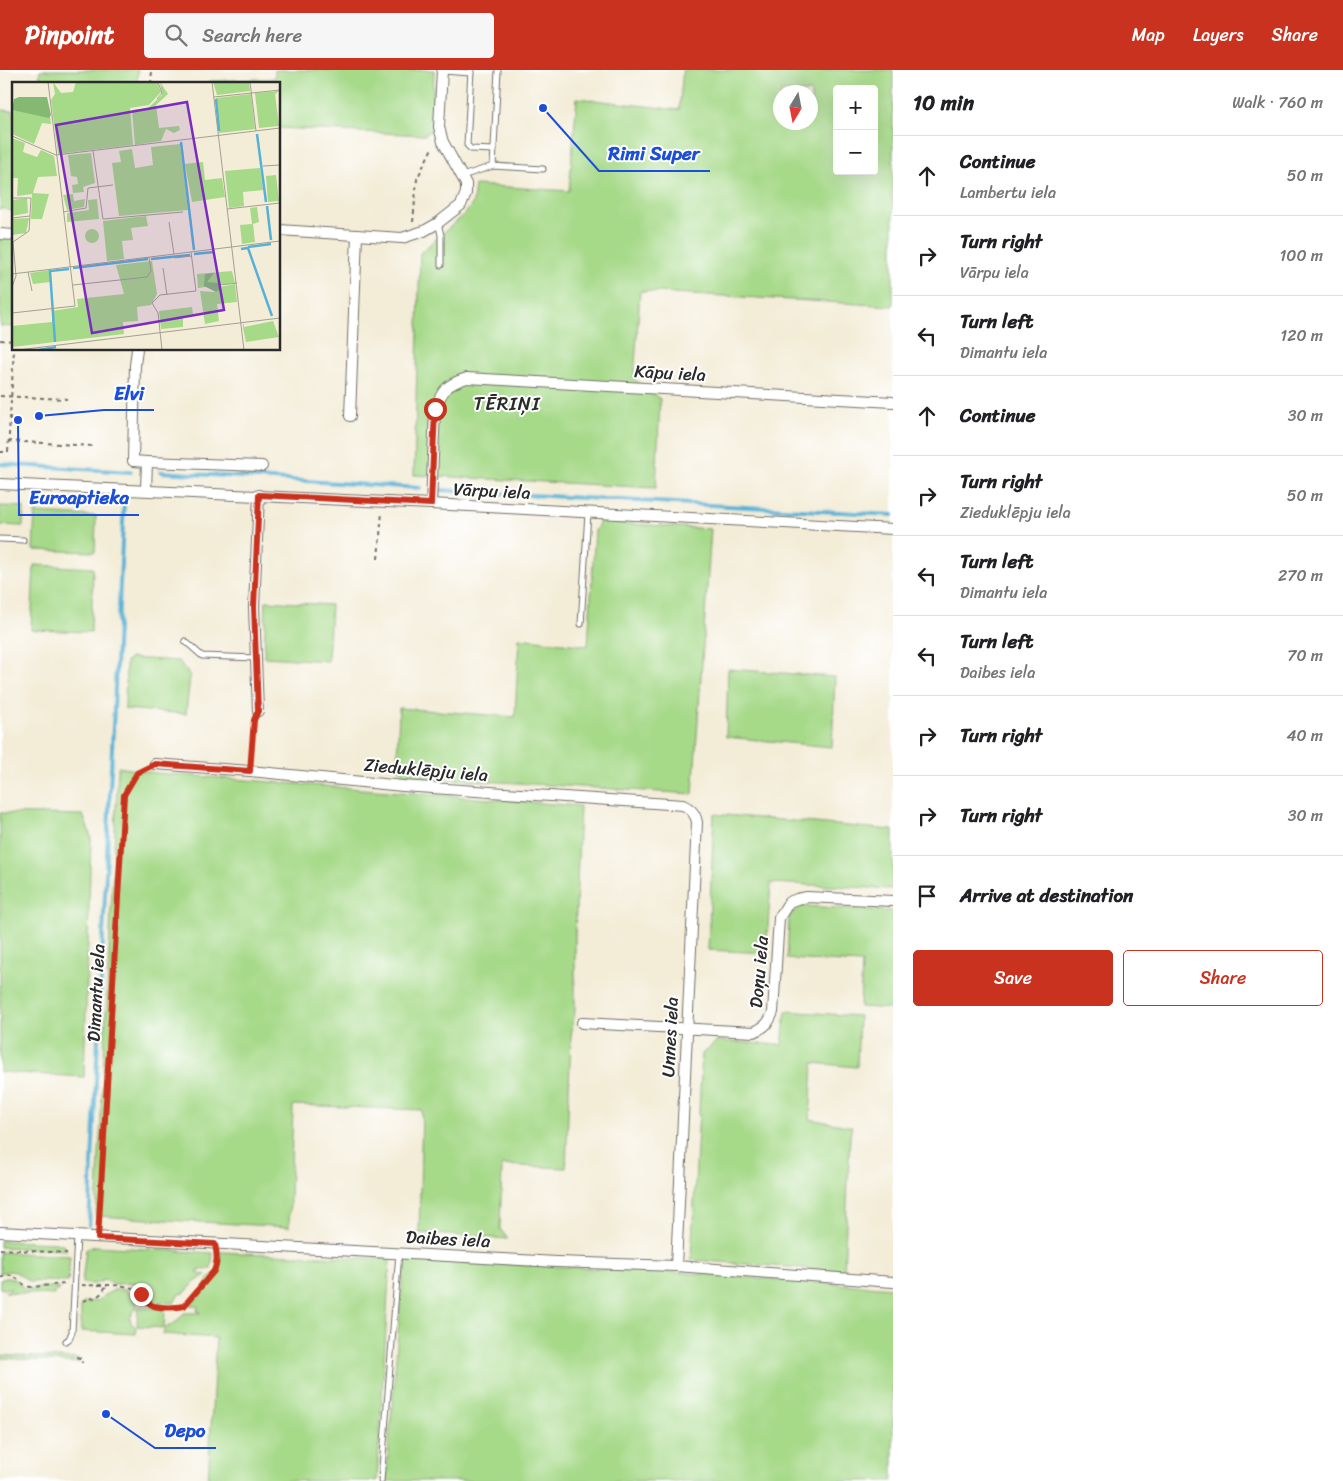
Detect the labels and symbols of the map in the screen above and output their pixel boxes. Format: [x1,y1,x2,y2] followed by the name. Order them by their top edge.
[12,82,280,350] inset map
[773,85,818,130] north arrow
[599,137,710,171] callout: Rimi Super
[607,137,701,170] text: Rimi Super
[633,355,707,391] street label: Kāpu iela
[104,376,154,410] callout: Elvi
[114,377,146,410] text: Elvi
[474,387,541,420] district label: TĒRIŅI
[424,398,447,421] route start
[452,473,532,509] street label: Vārpu iela
[19,481,139,515] callout: Euroaptieka
[29,481,129,514] text: Euroaptieka
[363,749,489,791] street label: Zieduklēpju iela
[740,934,778,1009] street label: Doņu iela
[77,943,115,1043] street label: Dimantu iela
[652,996,688,1078] street label: Unnes iela
[405,1221,491,1257] street label: Daibes iela
[130,1283,153,1306] route end
[155,1414,216,1448] callout: Depo
[165,1414,206,1447] text: Depo

